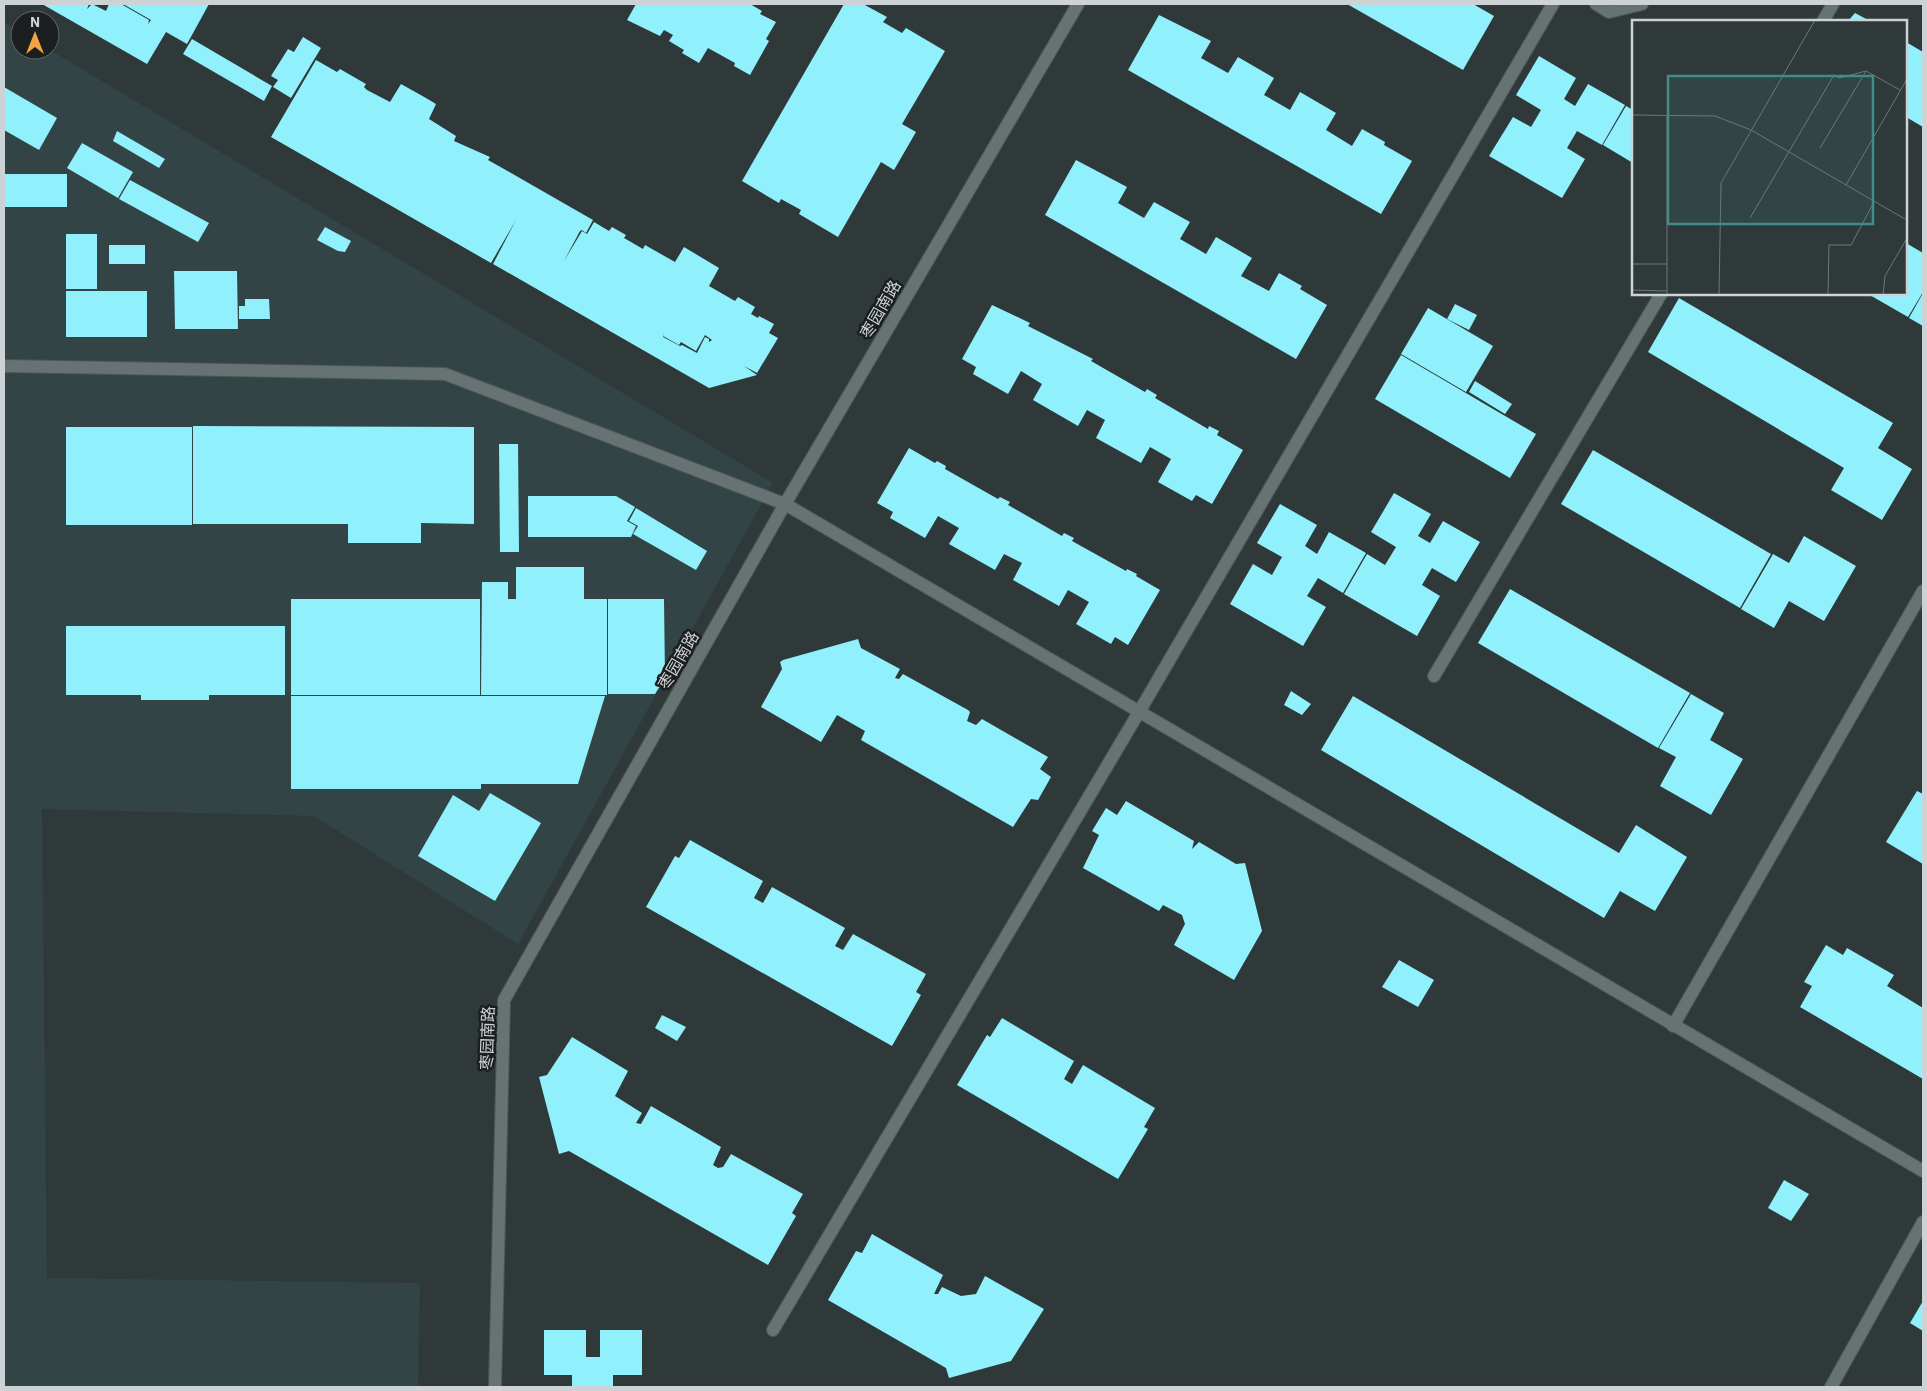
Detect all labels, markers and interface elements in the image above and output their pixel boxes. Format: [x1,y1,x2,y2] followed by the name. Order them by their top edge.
[10,10,60,60] north arrow
[30,13,40,31] text: N
[1632,20,1907,295] inset map
[855,276,905,342] street label: 枣园南路
[653,627,703,693] street label: 枣园南路
[476,1006,498,1070] street label: 枣园南路

